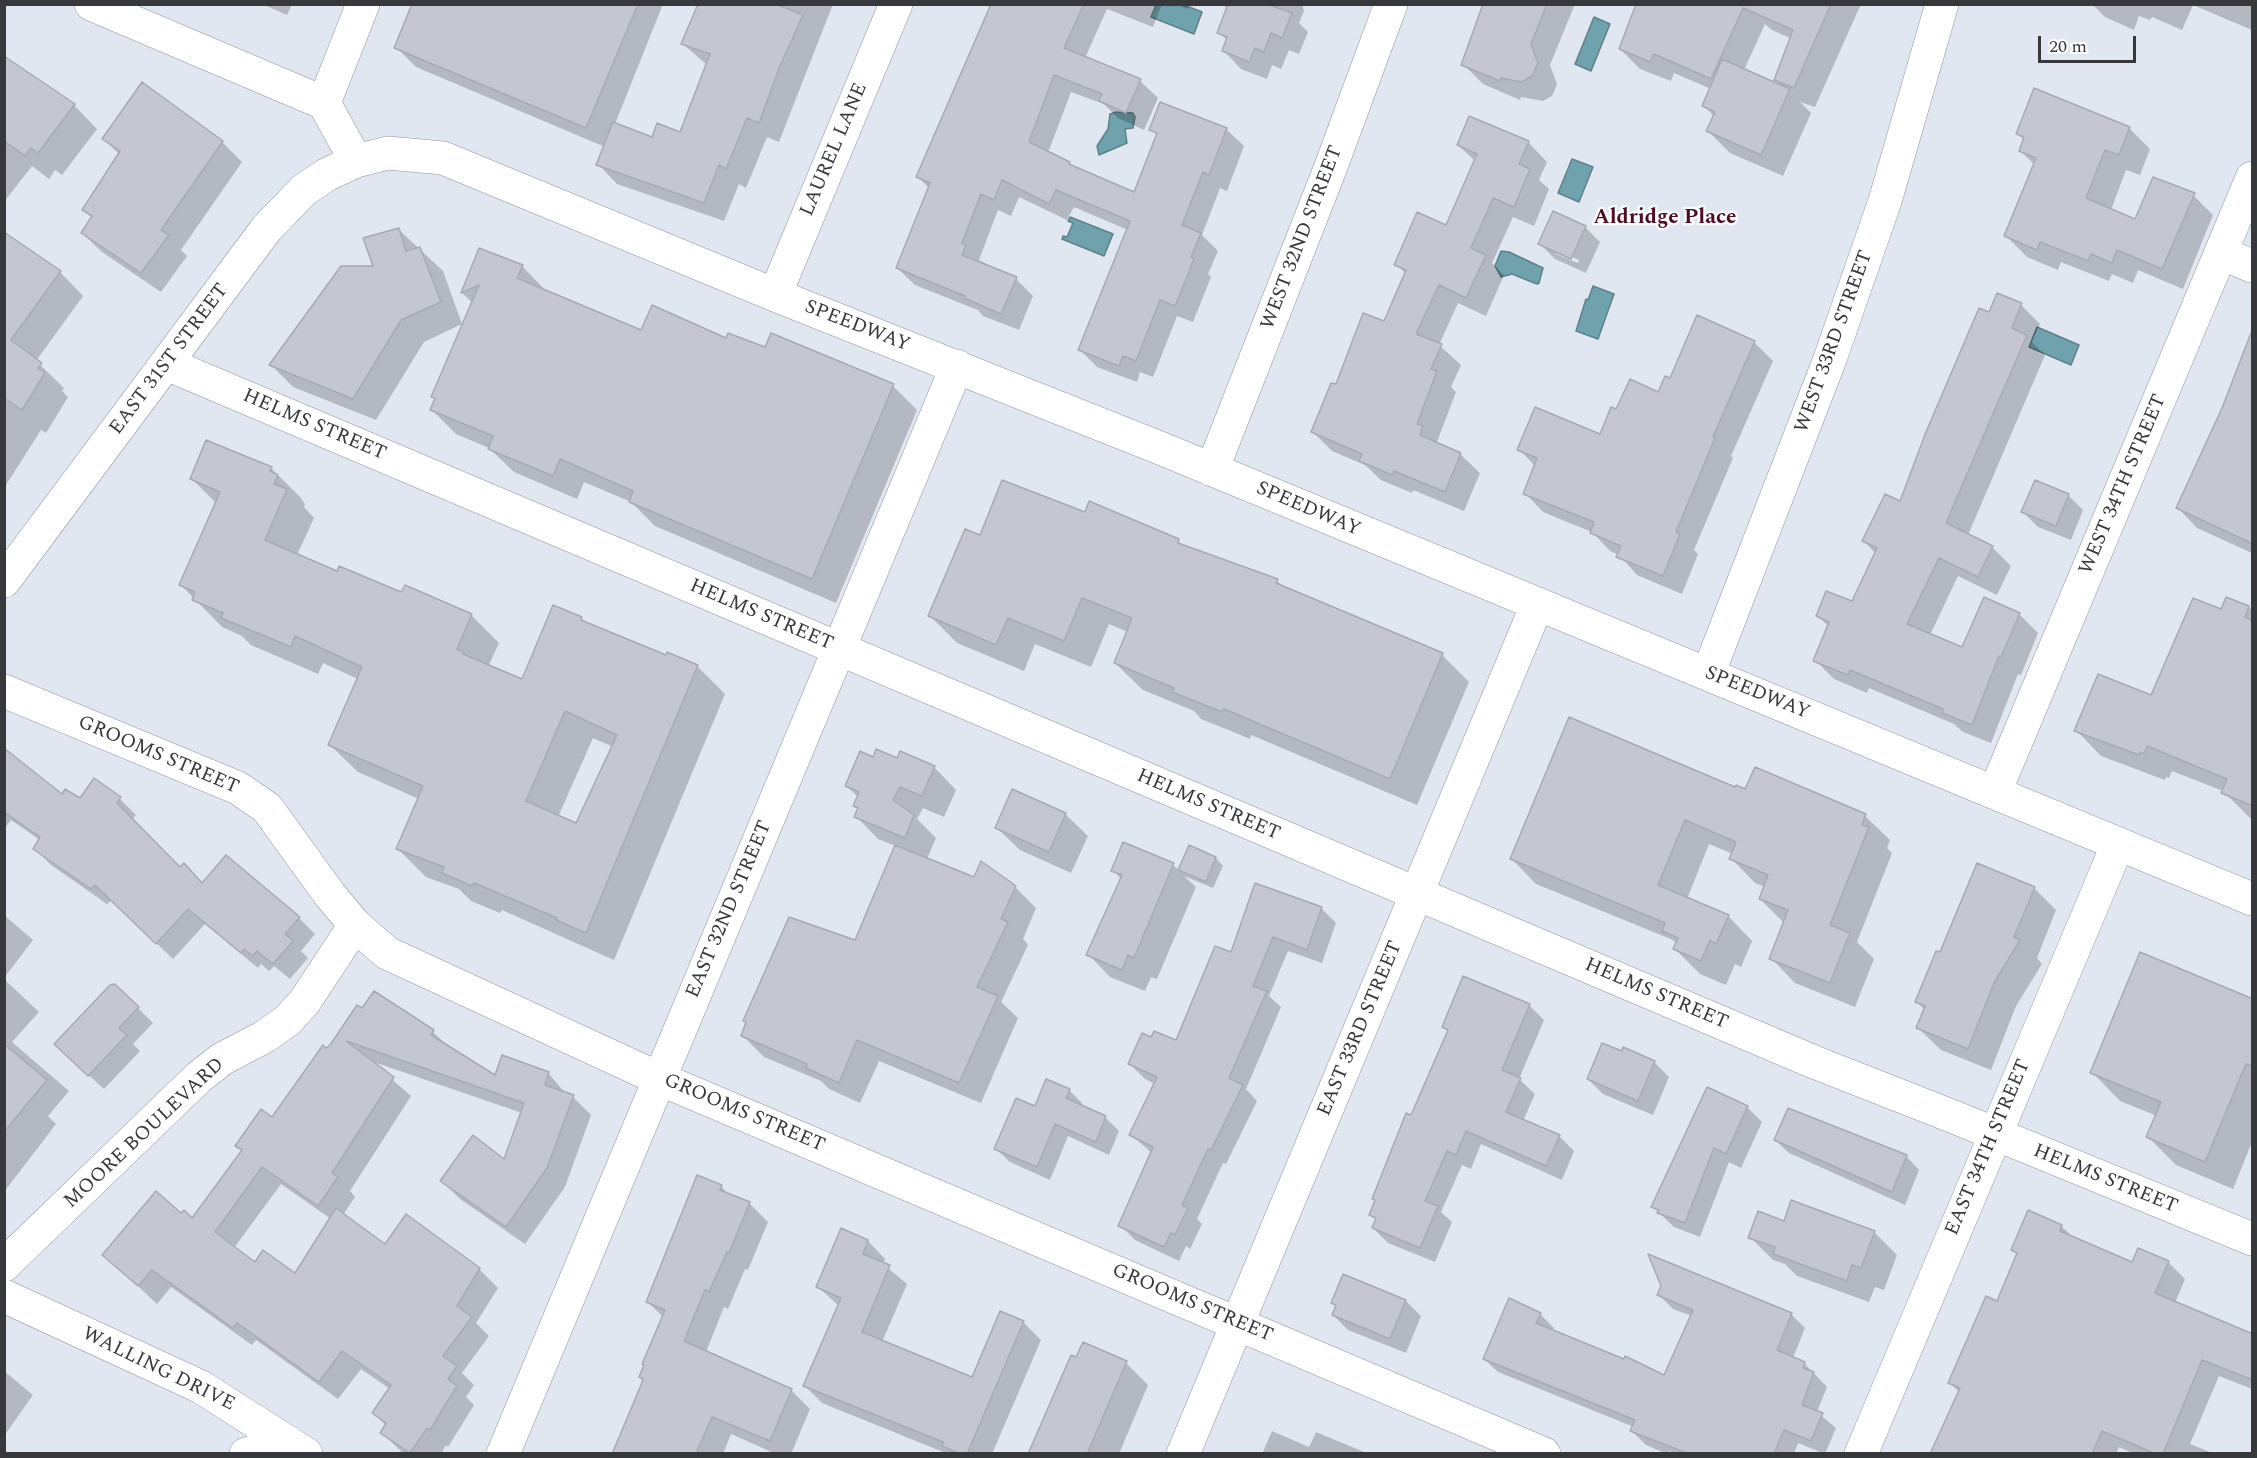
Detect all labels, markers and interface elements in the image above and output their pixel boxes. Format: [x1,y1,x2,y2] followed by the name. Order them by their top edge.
[2041,24,2138,62] scale bar
[2049,33,2087,60] text: 20 m
[796,80,874,220] street label: LAUREL LANE
[1257,143,1349,333] street label: WEST 32ND STREET
[1594,206,1736,232] district label: Aldridge Place
[1791,248,1879,436] street label: WEST 33RD STREET
[105,280,235,440] street label: EAST 31ST STREET
[801,296,913,358] street label: SPEEDWAY
[239,385,389,467] street label: HELMS STREET
[2075,391,2173,579] street label: WEST 34TH STREET
[1252,477,1364,543] street label: SPEEDWAY
[686,575,836,657] street label: HELMS STREET
[1701,662,1813,726] street label: SPEEDWAY
[74,711,242,801] street label: GROOMS STREET
[1133,765,1283,847] street label: HELMS STREET
[682,818,778,1002] street label: EAST 32ND STREET
[1313,938,1409,1120] street label: EAST 33RD STREET
[1581,954,1731,1036] street label: HELMS STREET
[60,1054,230,1214] street label: MOORE BOULEVARD
[1941,1056,2037,1240] street label: EAST 34TH STREET
[660,1069,828,1159] street label: GROOMS STREET
[2029,1140,2181,1220] street label: HELMS STREET
[1108,1259,1276,1349] street label: GROOMS STREET
[78,1323,238,1417] street label: WALLING DRIVE

